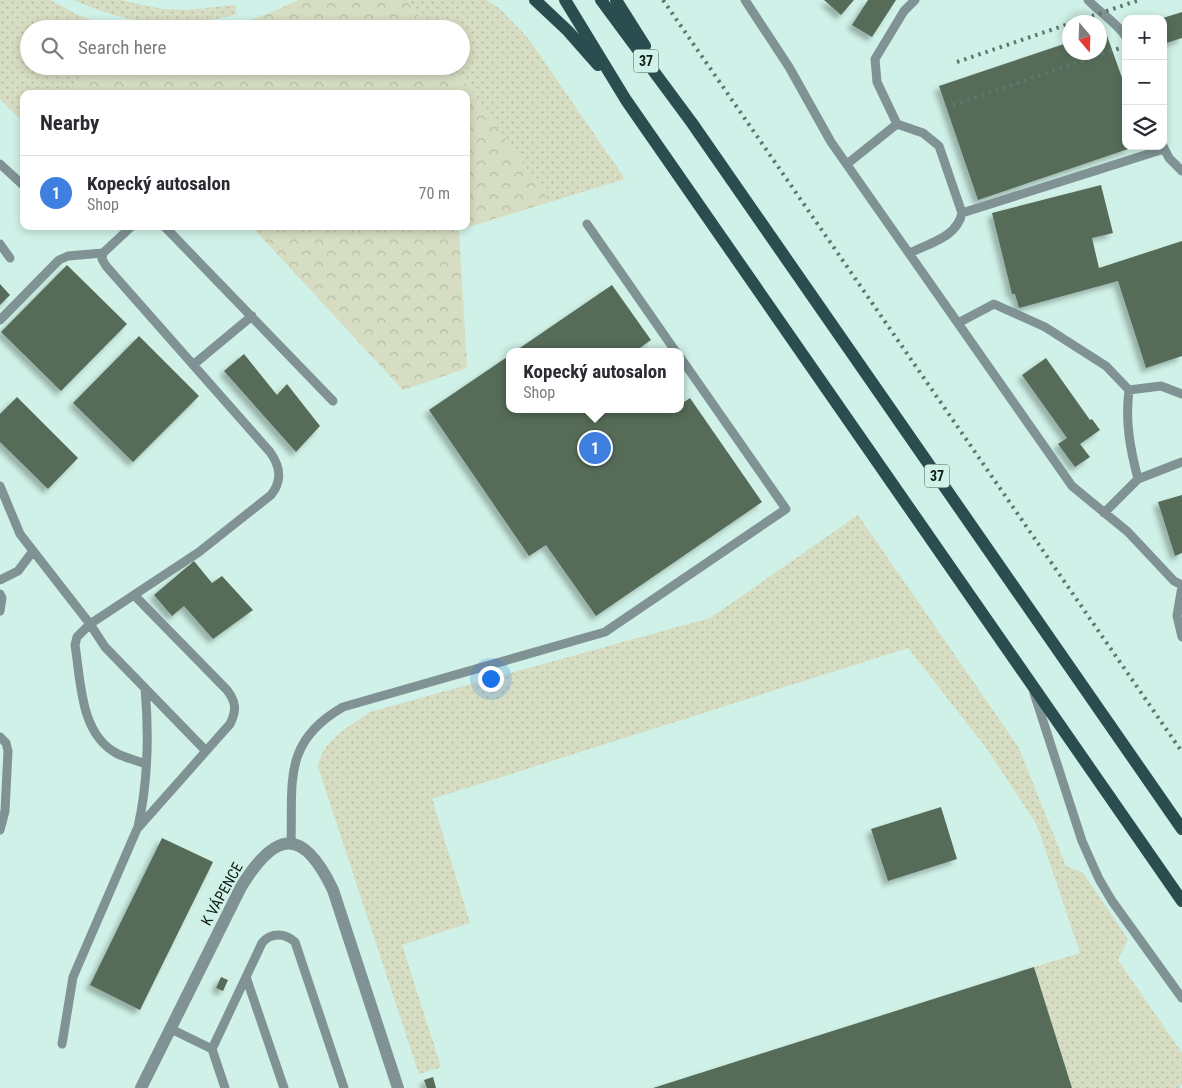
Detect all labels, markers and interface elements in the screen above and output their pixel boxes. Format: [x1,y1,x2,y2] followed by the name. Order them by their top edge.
[1062,15,1107,60] north arrow
[1122,15,1167,150] map controls
[1122,15,1167,60] button: +
[20,20,470,75] search box
[38,34,66,62] icon: search
[78,36,166,59] text: Search here
[634,49,658,72] road number: 37
[1122,60,1167,105] button: −
[1122,105,1167,150] button: layers
[40,111,99,135] text: Nearby
[87,172,230,195] text: Kopecký autosalon
[52,184,60,203] text: 1
[418,184,450,203] text: 70 m
[87,195,119,214] text: Shop
[506,348,684,413] popup
[523,360,667,383] text: Kopecký autosalon
[523,383,555,402] text: Shop
[579,429,611,467] pin: 1
[924,464,950,488] road number: 37
[478,666,504,692] your location
[197,859,247,929] street label: K VÁPENCE

